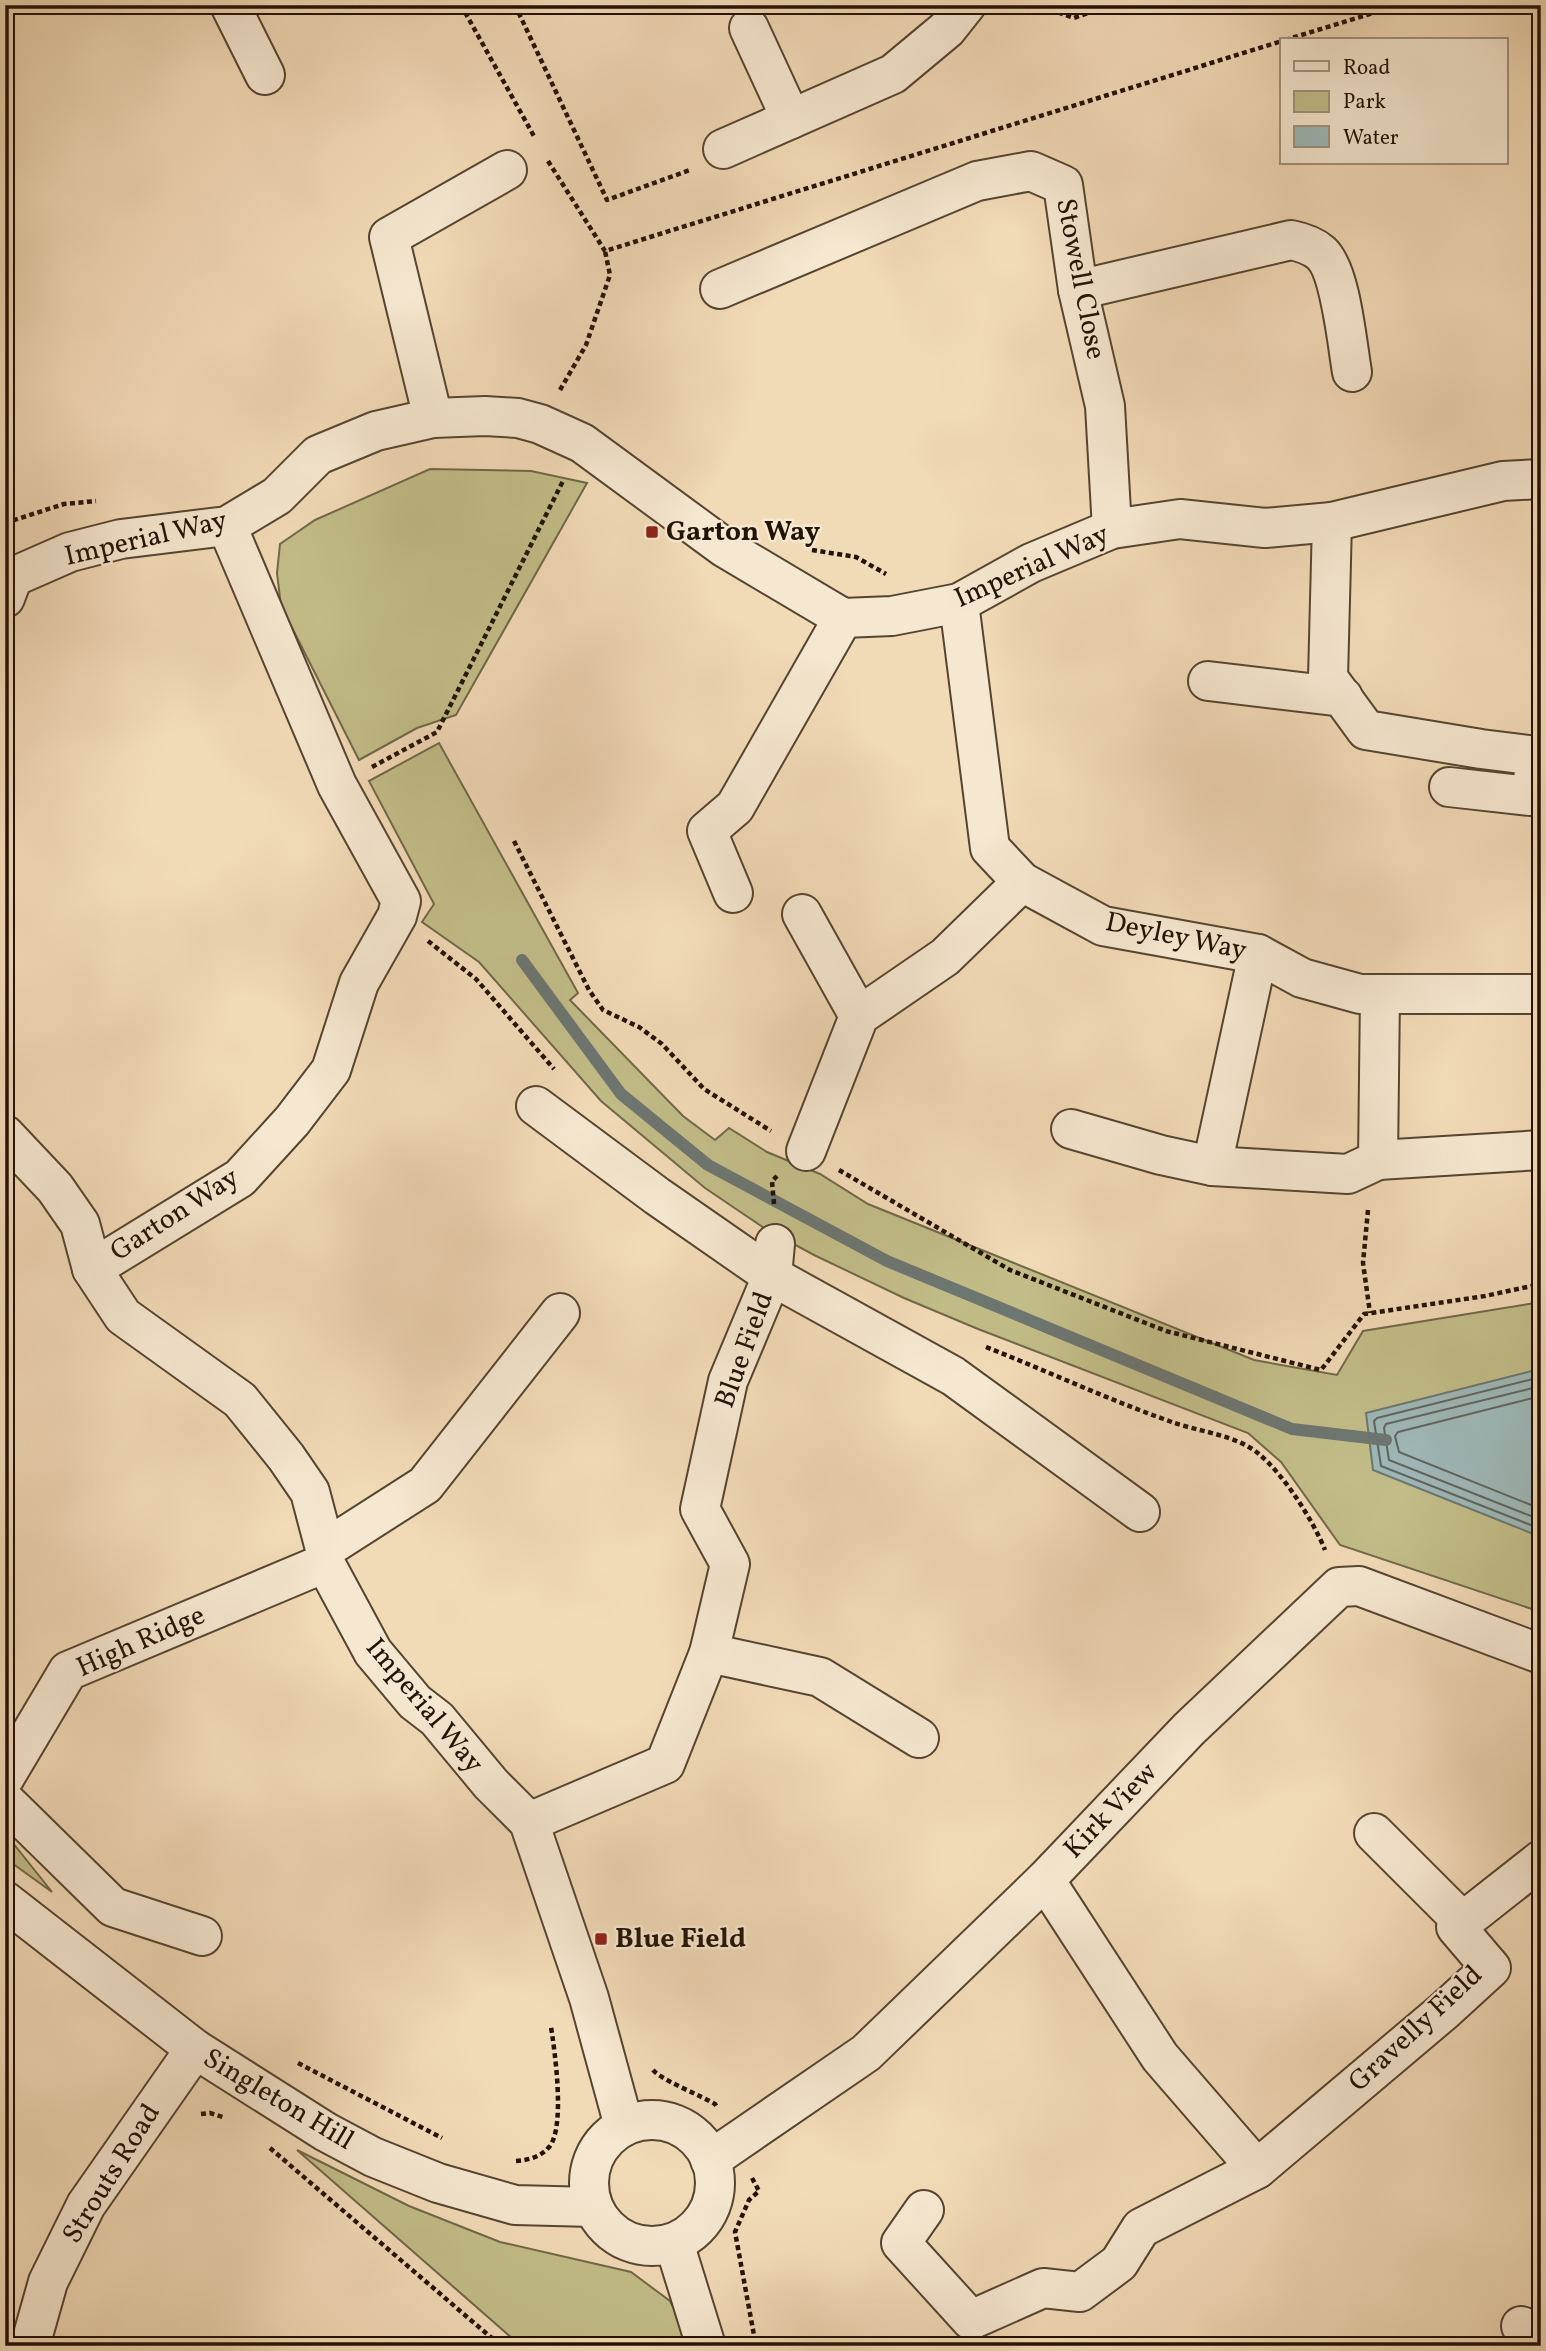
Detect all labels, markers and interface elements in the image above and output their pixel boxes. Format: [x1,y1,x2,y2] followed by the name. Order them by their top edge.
[1280,38,1508,164] legend
[1343,54,1390,83] text: Road
[1343,88,1386,117] text: Park
[1343,124,1399,153] text: Water
[1045,195,1115,363] street label: Stowell Close
[61,501,231,577] street label: Imperial Way
[666,513,820,552] place label: Garton Way
[948,516,1116,618] street label: Imperial Way
[644,524,660,540] marker: Garton Way
[1102,903,1250,971] street label: Deyley Way
[103,1159,247,1271] street label: Garton Way
[706,1286,784,1414] street label: Blue Field
[70,1596,212,1688] street label: High Ridge
[356,1630,492,1782] street label: Imperial Way
[1055,1754,1167,1868] street label: Kirk View
[615,1920,746,1959] place label: Blue Field
[593,1931,609,1947] marker: Blue Field
[1340,1957,1492,2101] street label: Gravelly Field
[195,2040,361,2160] street label: Singleton Hill
[54,2097,170,2251] street label: Strouts Road

